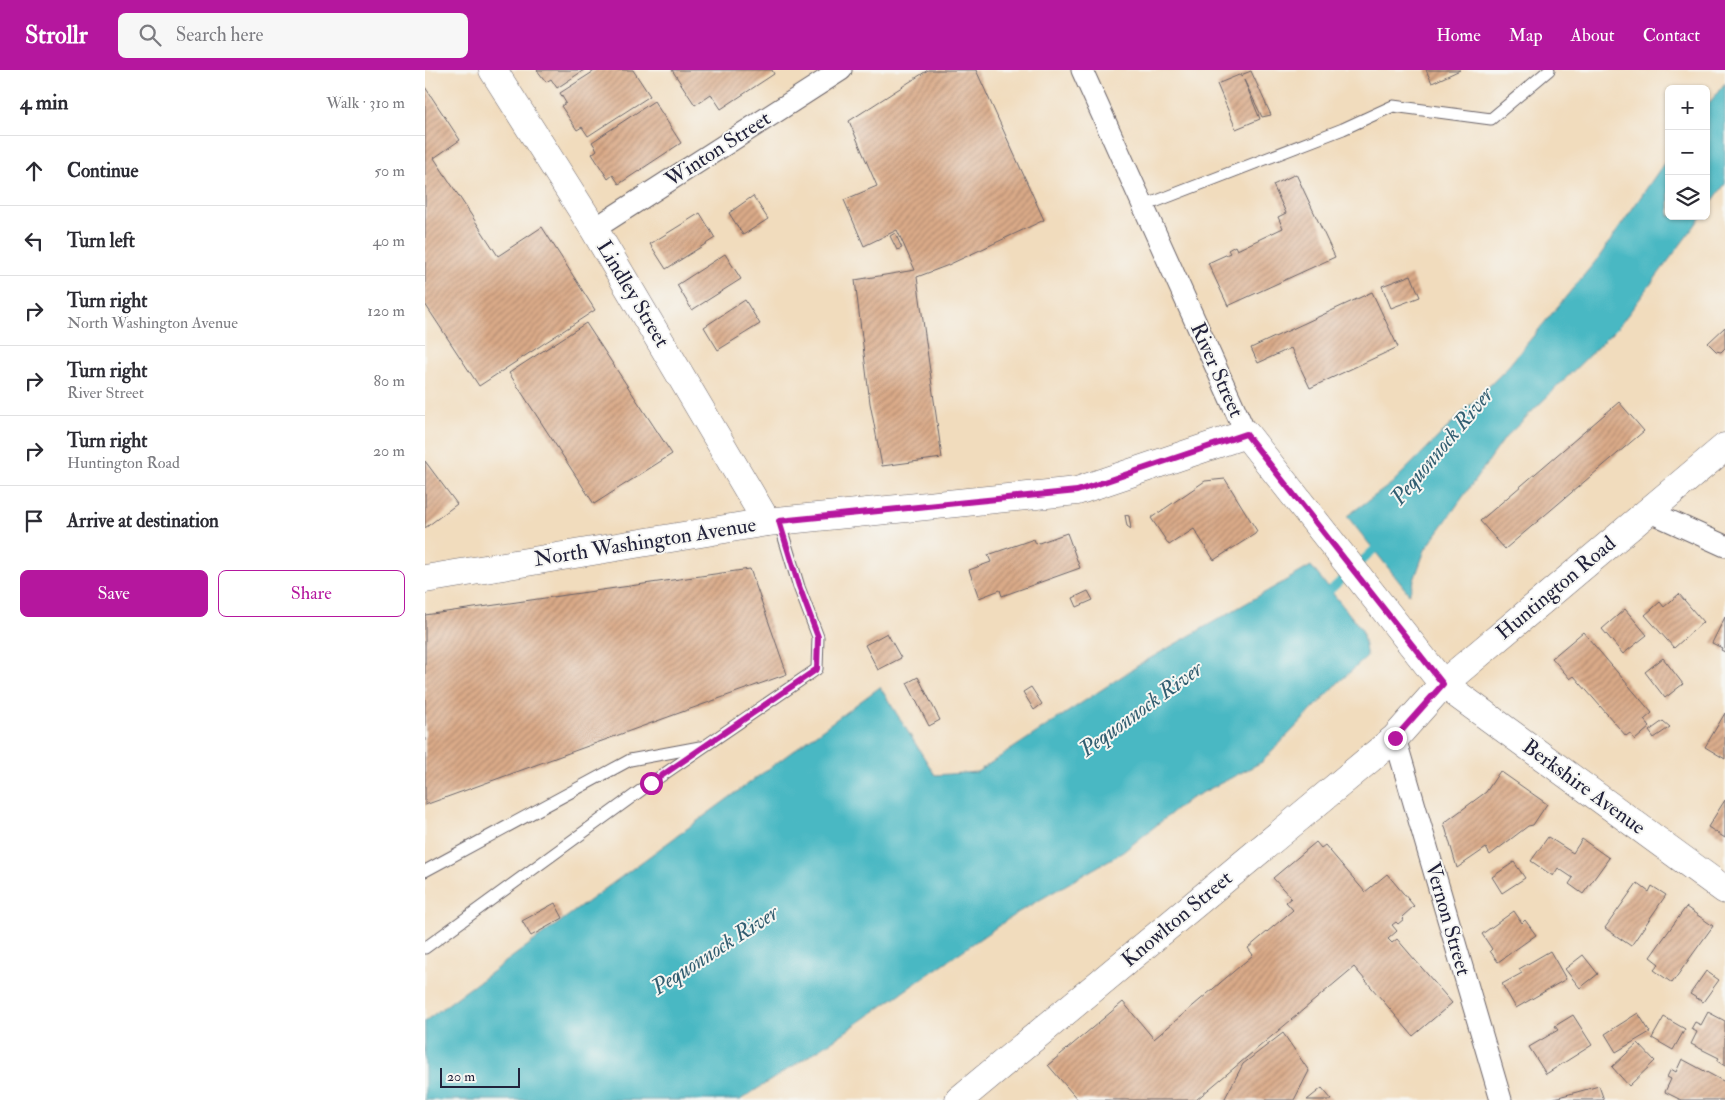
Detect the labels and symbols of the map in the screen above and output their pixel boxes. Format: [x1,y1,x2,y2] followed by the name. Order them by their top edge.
[659,105,776,194] street label: Winton Street
[590,236,676,353] street label: Lindley Street
[1184,318,1250,422] street label: River Street
[1384,380,1501,512] water label: Pequonnock River
[532,511,758,573] street label: North Washington Avenue
[1491,530,1622,646] street label: Huntington Road
[1073,654,1210,764] water label: Pequonnock River
[1384,727,1407,750] route end
[1517,733,1651,841] street label: Berkshire Avenue
[640,772,663,795] route start
[1419,859,1477,979] street label: Vernon Street
[1116,865,1238,973] street label: Knowlton Street
[645,898,785,1002] water label: Pequonnock River
[440,1065,520,1088] scale bar

